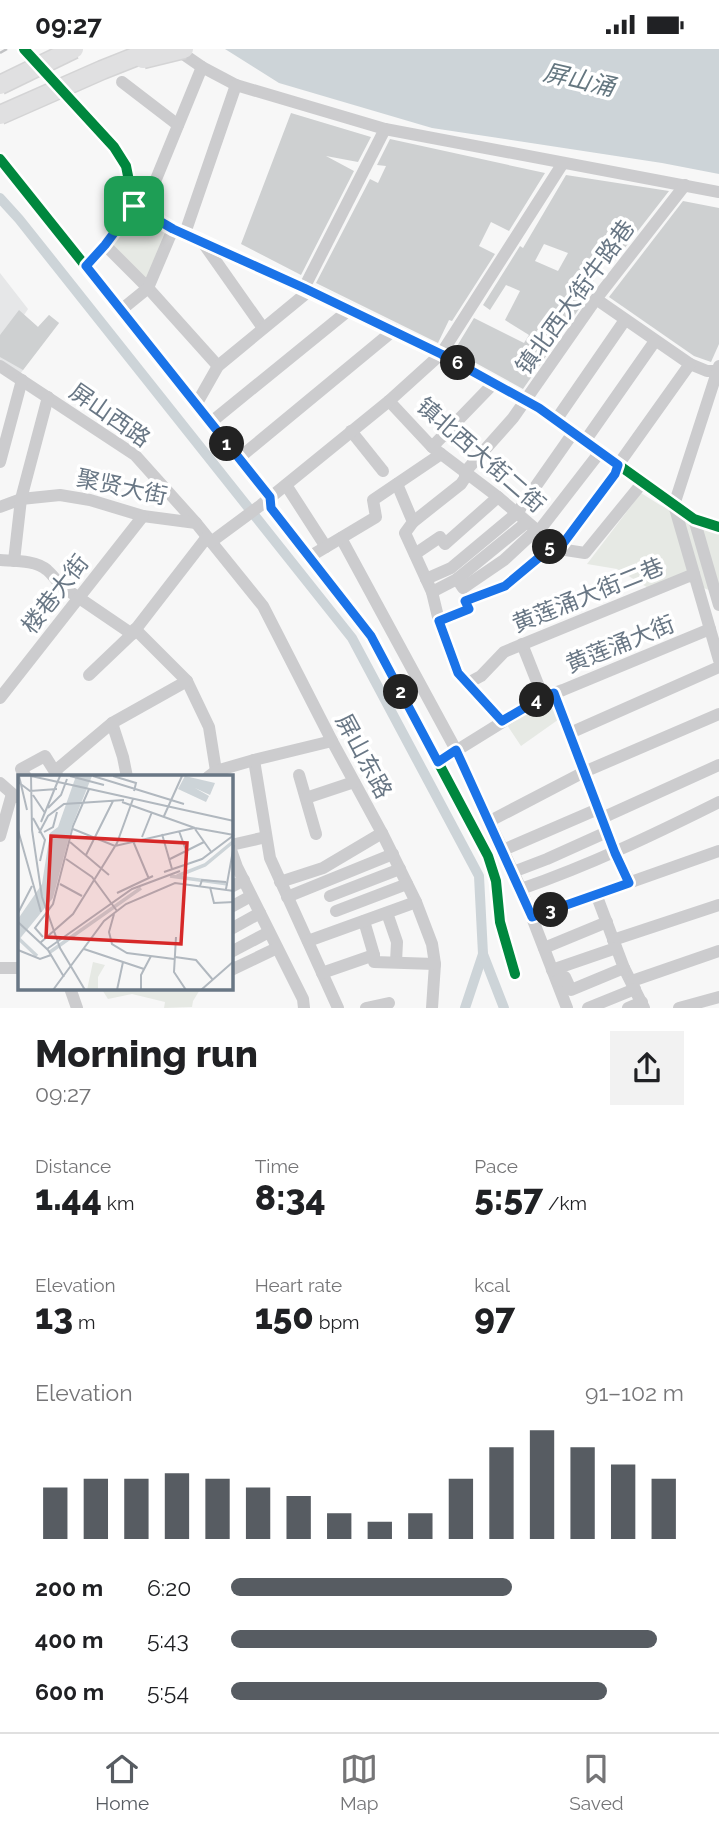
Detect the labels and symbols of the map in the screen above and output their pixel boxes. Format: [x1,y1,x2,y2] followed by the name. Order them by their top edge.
[541,57,620,102] water label: 屏山涌
[104,176,164,236] pin
[510,214,640,379] street label: 镇北西大街牛路巷
[440,345,476,381] pin: 6
[65,377,156,452] street label: 屏山西路
[412,392,551,518] street label: 镇北西大街二街
[210,427,244,461] pin: 1
[74,464,170,509] street label: 聚贤大街
[532,529,568,565] pin: 5
[16,549,94,638] street label: 楼巷大街
[508,552,668,637] street label: 黄莲涌大街二巷
[561,609,678,678] street label: 黄莲涌大街
[384,675,418,709] pin: 2
[520,683,554,717] pin: 4
[331,709,398,803] street label: 屏山东路
[18,775,233,990] inset map
[534,893,568,927] pin: 3

